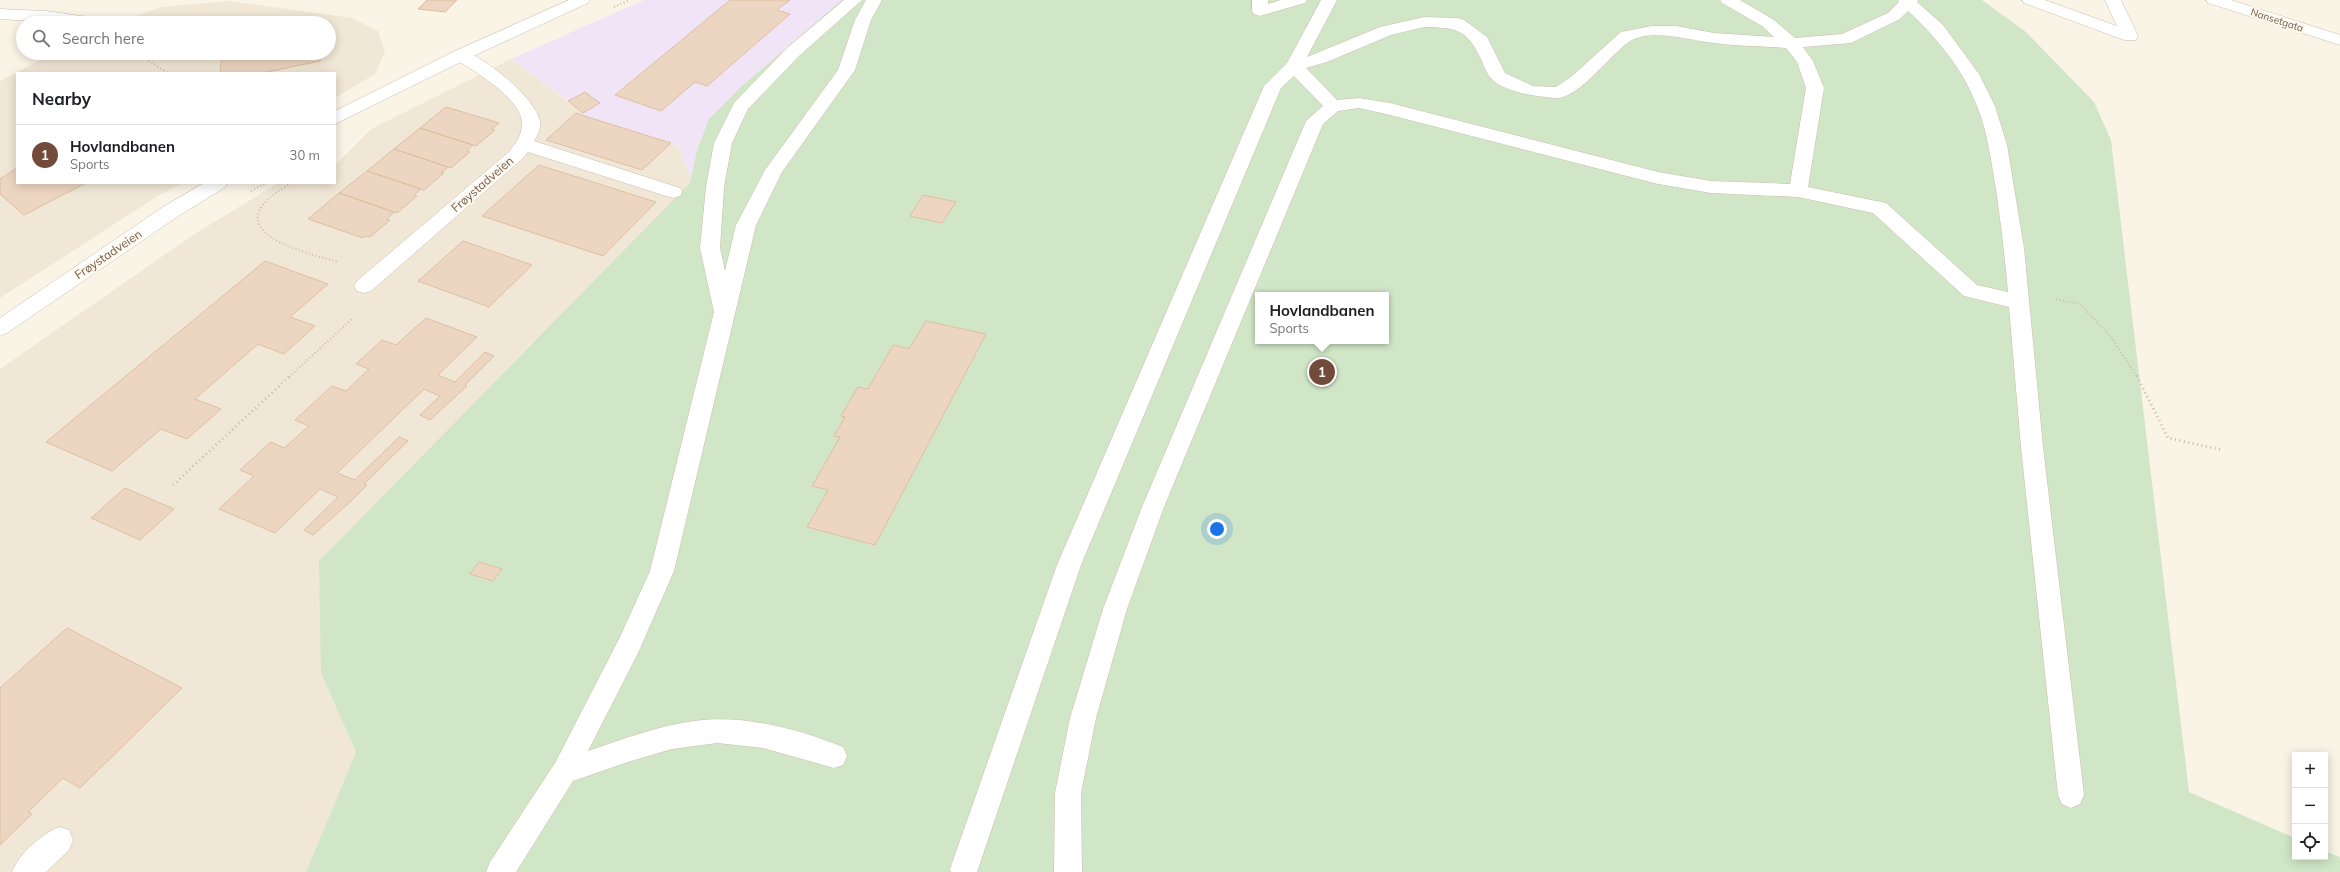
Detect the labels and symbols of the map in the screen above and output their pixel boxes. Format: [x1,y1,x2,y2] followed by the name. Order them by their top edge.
[2249,5,2305,35] street label: Nansetgata
[448,153,516,215] street label: Frøystadveien
[72,226,144,282] street label: Frøystadveien
[1309,357,1335,387] pin: 1
[1207,519,1227,539] your location

